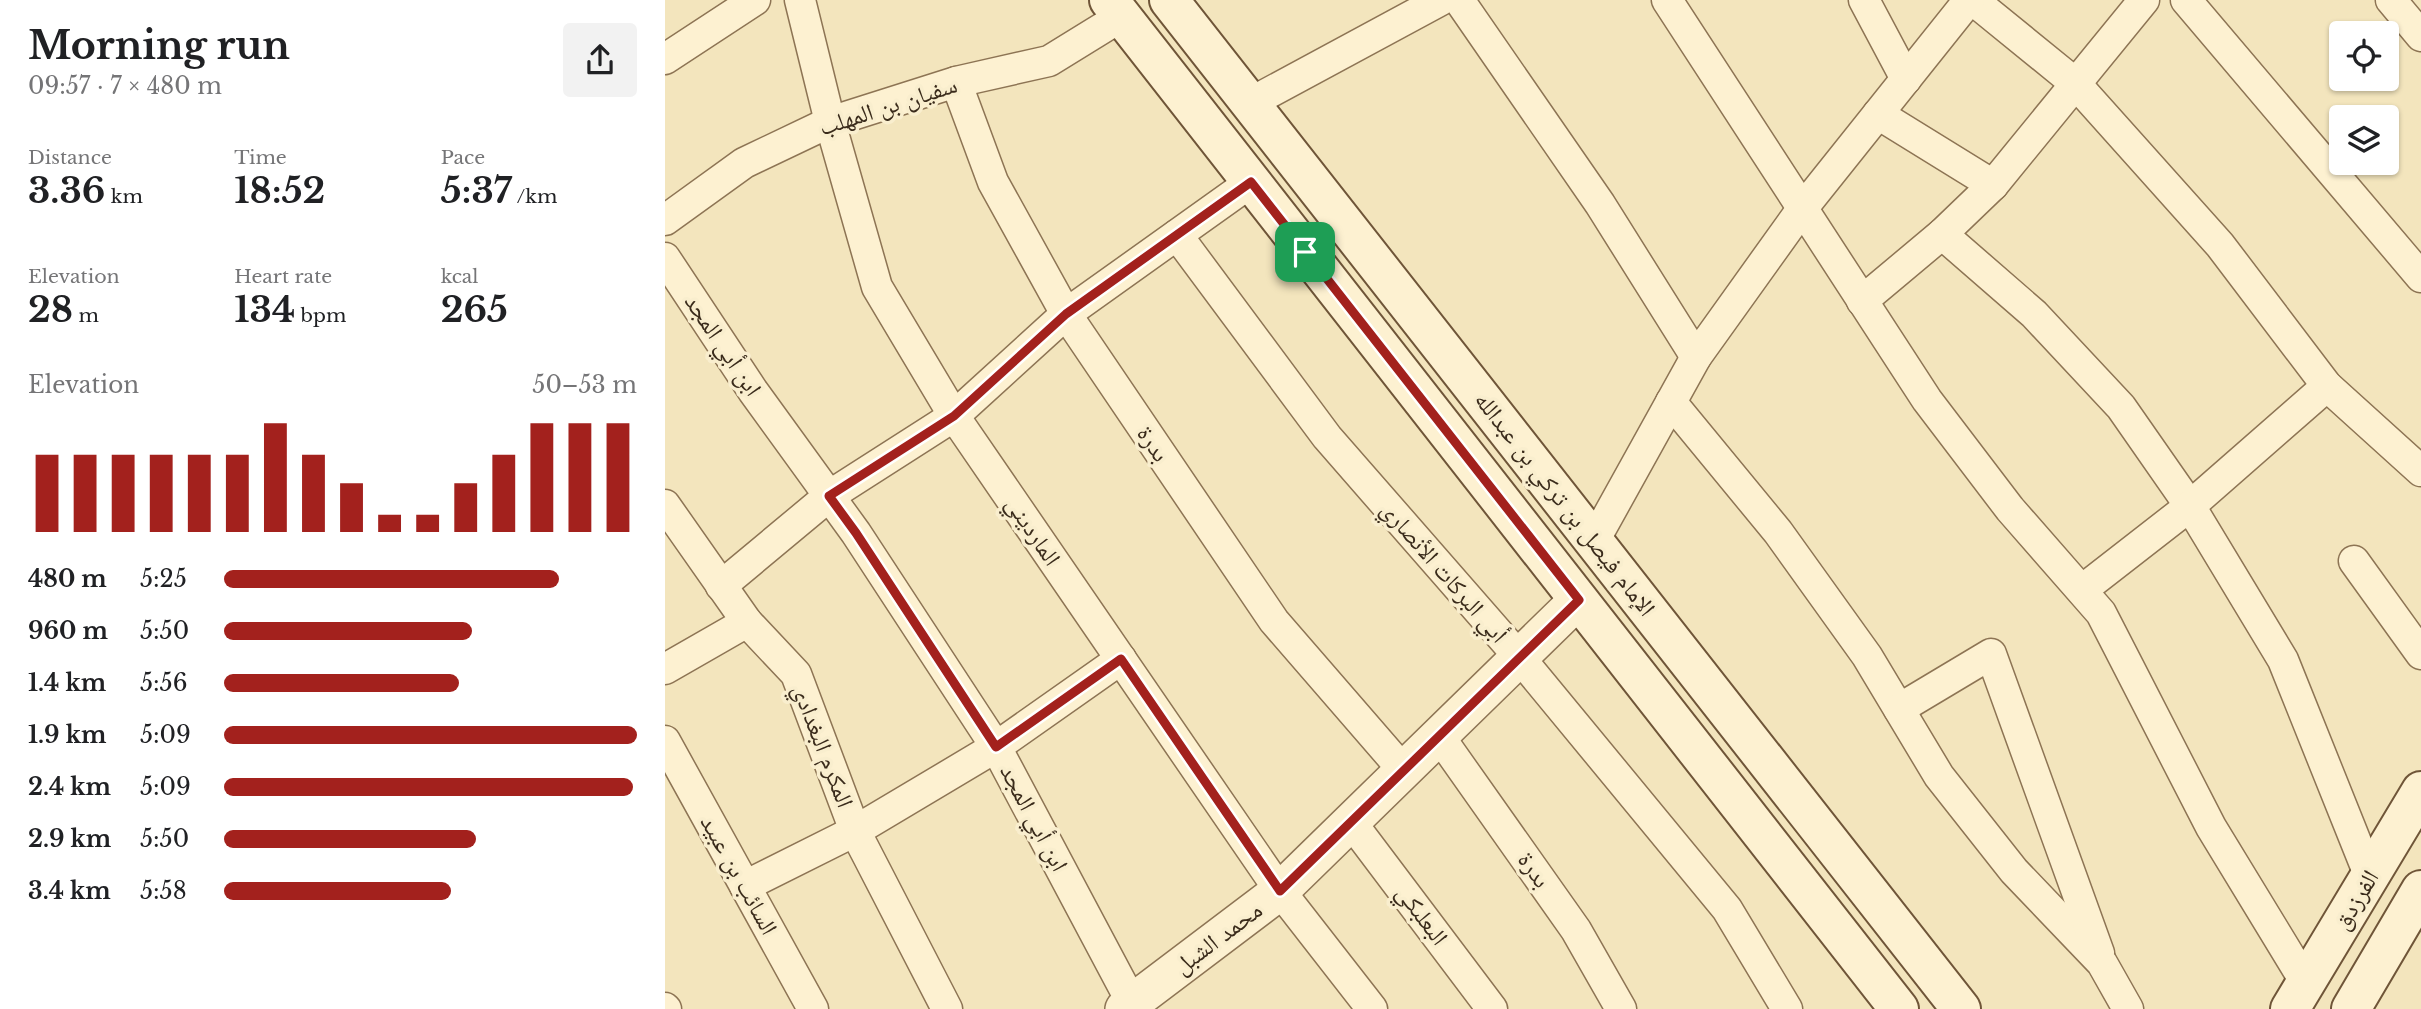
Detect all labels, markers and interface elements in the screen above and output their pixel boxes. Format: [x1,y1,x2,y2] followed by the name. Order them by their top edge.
[2329,21,2399,175] map controls
[2329,21,2399,91] button: locate
[28,22,290,69] text: Morning run
[563,23,637,97] button: share
[815,70,961,142] street label: سفيان بن المهلب
[28,72,222,100] text: 09:57 · 7 × 480 m
[2329,105,2399,175] button: layers
[28,146,112,169] text: Distance
[234,146,287,169] text: Time
[441,146,485,169] text: Pace
[28,169,105,212] text: 3.36
[234,169,325,212] text: 18:52
[441,169,512,212] text: 5:37
[105,185,143,208] text: km
[512,185,557,208] text: /km
[1275,222,1335,282] pin
[1286,233,1324,271] icon: arrive
[28,265,120,288] text: Elevation
[234,265,332,288] text: Heart rate
[441,265,479,288] text: kcal
[28,288,73,331] text: 28
[234,288,295,331] text: 134
[441,288,508,331] text: 265
[674,288,768,404] street label: ابن أبي المجد
[73,304,99,327] text: m
[295,304,346,327] text: bpm
[28,371,139,399] text: Elevation
[532,371,637,399] text: 50–53 m
[1465,386,1662,625] street label: الإمام فيصل بن تركي بن عبدالله
[1131,420,1176,467] street label: بدرة
[995,490,1067,574] street label: المارديني
[1371,495,1514,652] street label: أبي البركات الأنصاري
[28,565,107,593] text: 480 m
[140,565,187,593] text: 5:25
[28,617,108,645] text: 960 m
[140,617,189,645] text: 5:50
[28,669,106,697] text: 1.4 km
[140,669,187,697] text: 5:56
[782,680,860,813] street label: المكرم البغدادي
[28,721,106,749] text: 1.9 km
[140,721,191,749] text: 5:09
[990,759,1075,879] street label: ابن أبي المجد
[28,773,111,801] text: 2.4 km
[140,773,191,801] text: 5:09
[695,810,784,940] street label: السائب بن عبيد
[28,825,111,853] text: 2.9 km
[140,825,189,853] text: 5:50
[1512,846,1557,893] street label: بدرة
[2327,865,2385,935] street label: الفرزدق
[28,877,111,905] text: 3.4 km
[140,877,187,905] text: 5:58
[1386,879,1454,954] street label: البعلبكي
[1168,895,1268,980] street label: محمد الشبل

